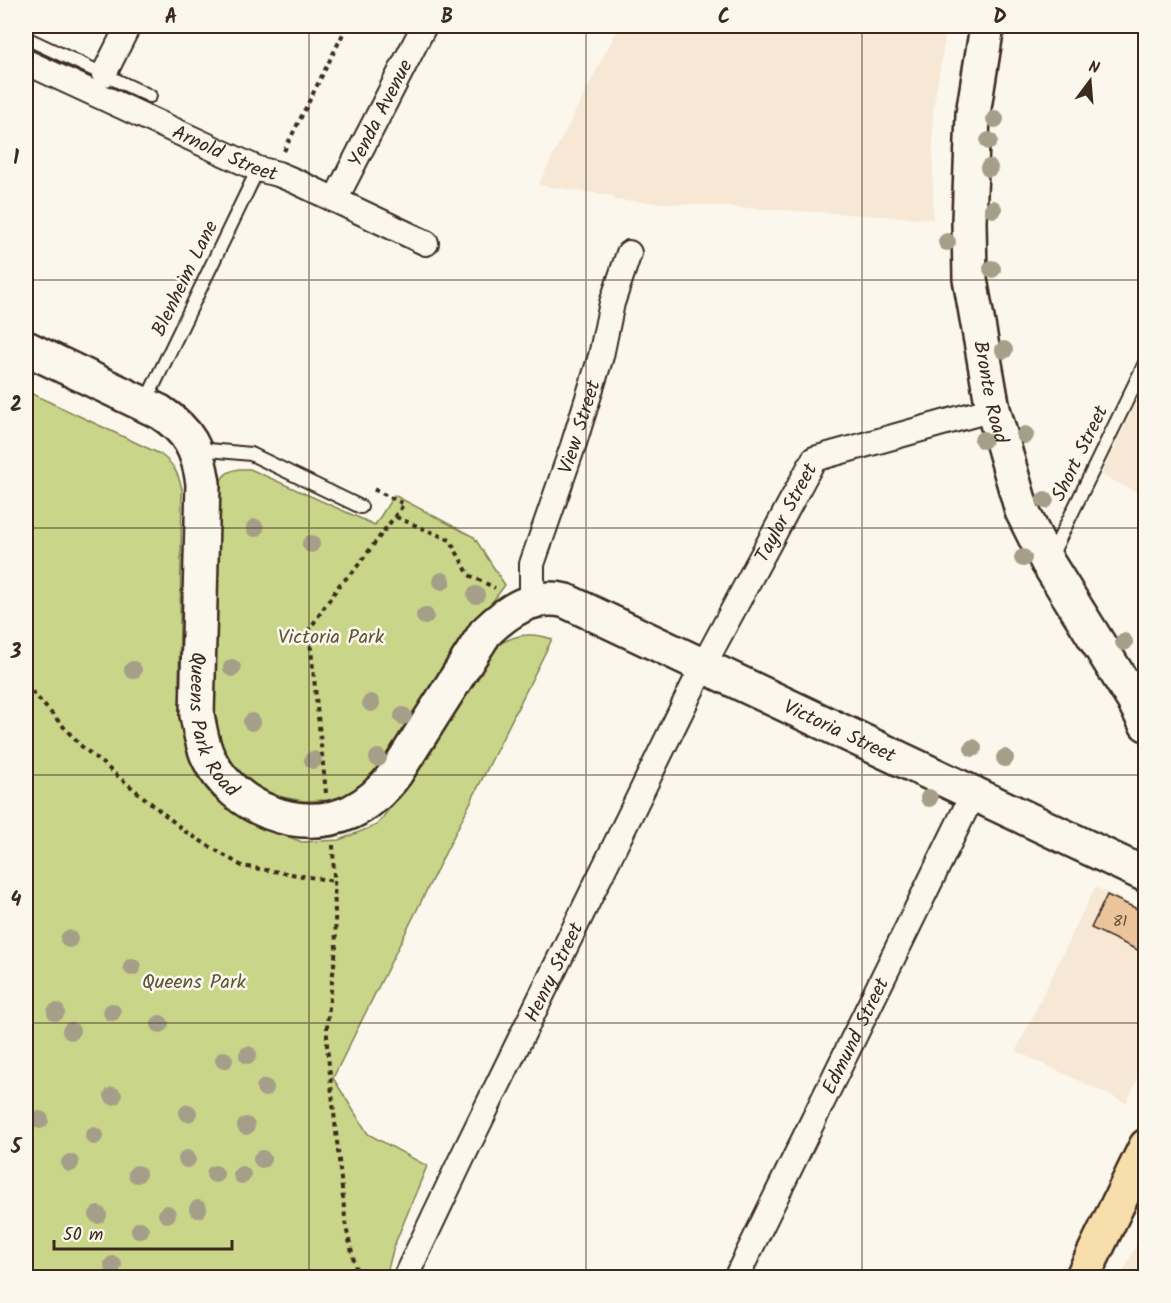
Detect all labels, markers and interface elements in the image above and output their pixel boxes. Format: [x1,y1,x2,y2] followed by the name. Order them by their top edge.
[165,2,177,34] text: A
[441,2,453,34] text: B
[718,2,730,34] text: C
[993,2,1007,34] text: D
[1060,51,1120,111] north arrow
[340,54,422,173] street label: Yenda Avenue
[1085,55,1102,81] text: N
[166,118,281,191] street label: Arnold Street
[13,143,19,175] text: 1
[144,215,228,342] street label: Blenheim Lane
[963,338,1016,448] street label: Bronte Road
[551,376,611,479] street label: View Street
[10,390,22,422] text: 2
[1044,400,1118,507] street label: Short Street
[747,458,827,569] street label: Taylor Street
[278,622,385,654] park label: Victoria Park
[10,637,22,669] text: 3
[179,652,246,807] street label: Queens Park Road
[778,692,901,773] street label: Victoria Street
[11,885,22,917] text: 4
[1113,909,1127,934] house number: 81
[517,917,593,1028] street label: Henry Street
[142,967,247,999] park label: Queens Park
[814,972,899,1100] street label: Edmund Street
[10,1132,23,1164] text: 5
[54,1213,232,1251] scale bar
[63,1221,103,1250] text: 50 m

